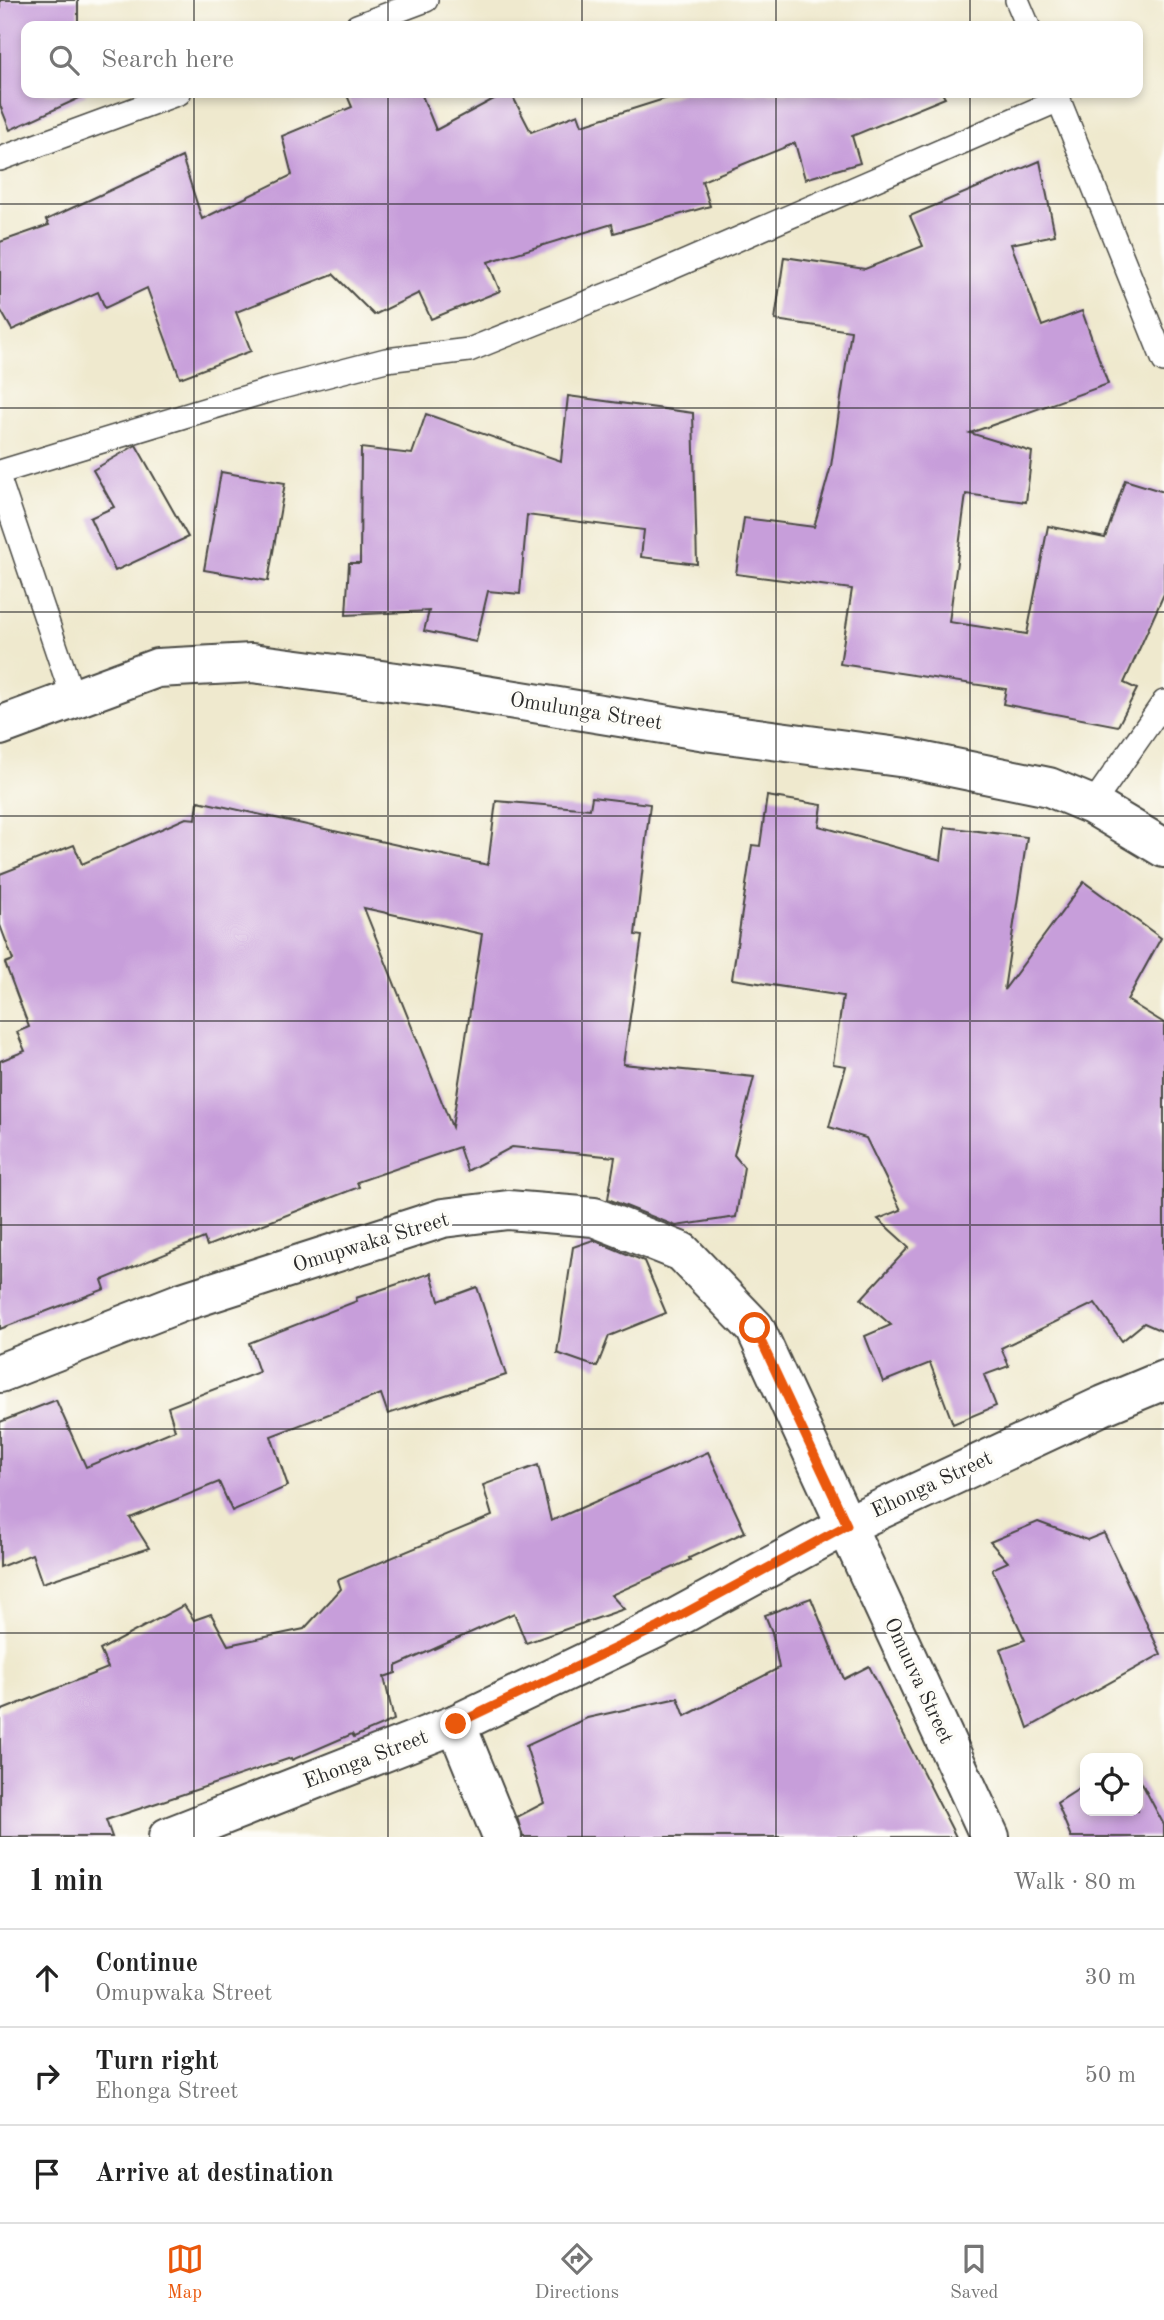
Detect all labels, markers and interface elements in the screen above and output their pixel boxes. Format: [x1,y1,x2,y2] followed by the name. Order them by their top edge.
[21,21,1143,98] search box
[45,41,83,79] icon: search
[101,47,234,73] text: Search here
[508,690,664,734] street label: Omulunga Street
[290,1209,452,1277] street label: Omupwaka Street
[739,1312,770,1343] route start
[868,1448,996,1522] street label: Ehonga Street
[880,1615,956,1747] street label: Omuuva Street
[440,1708,471,1739] route end
[301,1727,431,1793] street label: Ehonga Street
[1080,1753,1143,1816] map controls
[1080,1753,1143,1816] button: locate
[28,1867,103,1897] text: 1 min
[1013,1871,1136,1894] text: Walk · 80 m
[95,1951,198,1977] text: Continue
[28,1959,66,1997] icon: ahead
[1085,1966,1136,1989] text: 30 m
[95,1982,272,2005] text: Omupwaka Street
[95,2049,218,2075] text: Turn right
[28,2057,66,2095] icon: right
[1085,2064,1136,2087] text: 50 m
[95,2080,238,2103] text: Ehonga Street
[28,2155,66,2193] icon: arrive
[95,2161,334,2187] text: Arrive at destination
[166,2240,204,2305] tab: Map
[535,2240,619,2305] tab: Directions
[950,2240,998,2305] tab: Saved

